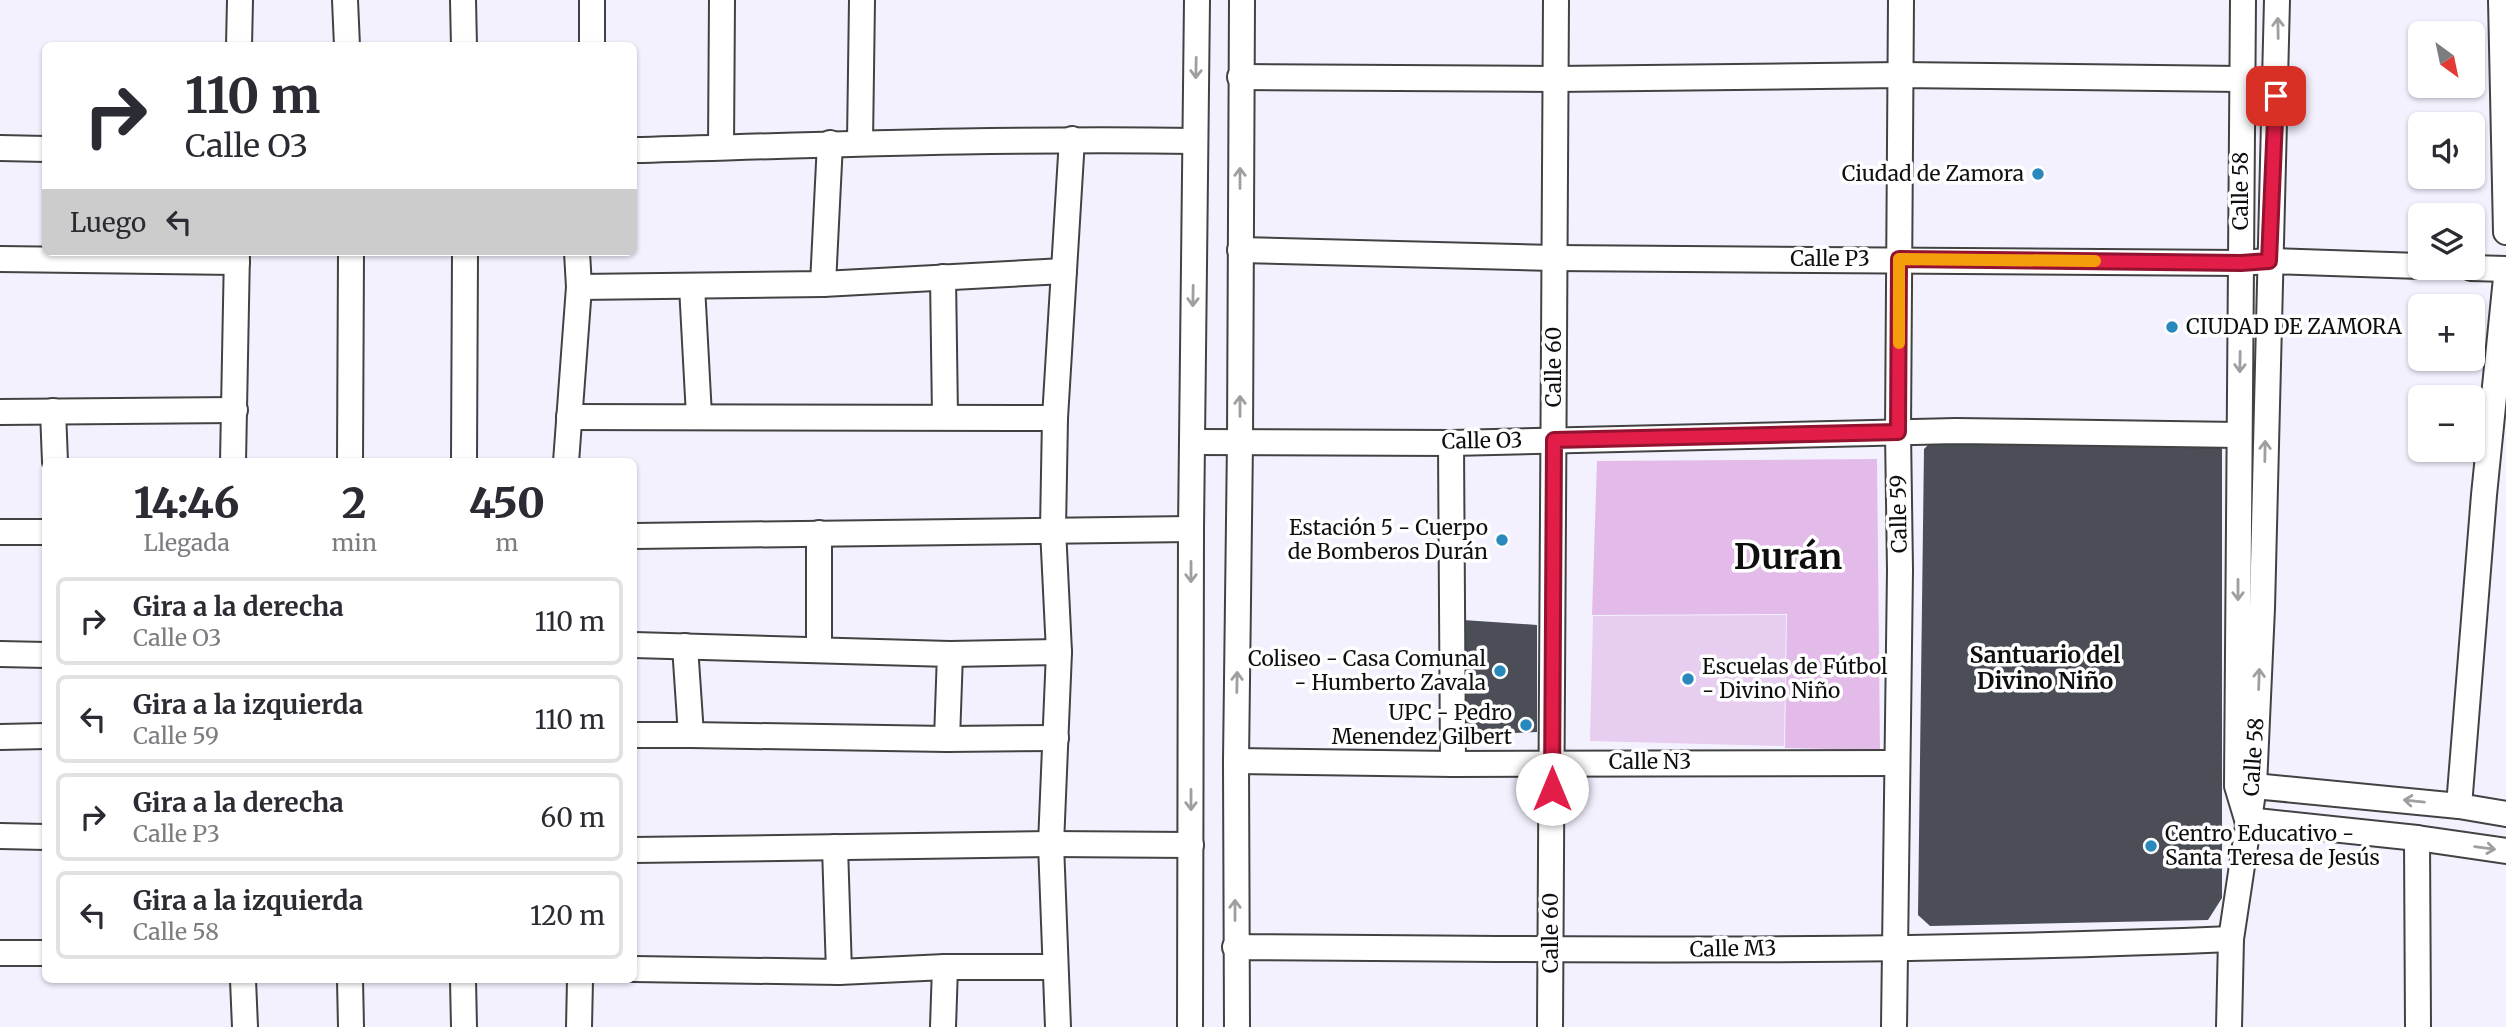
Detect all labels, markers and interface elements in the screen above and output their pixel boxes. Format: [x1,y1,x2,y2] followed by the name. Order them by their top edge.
[2271,17,2285,40] one-way arrow
[2408,21,2485,98] north arrow
[2408,21,2485,462] map controls
[1189,56,1203,79] one-way arrow
[185,65,320,126] text: 110 m
[2246,66,2306,126] pin
[70,70,161,161] icon: right
[2257,77,2295,115] icon: arrive
[2408,112,2485,189] button: sound
[185,126,308,166] text: Calle O3
[2227,152,2254,230] street label: Calle 58
[1842,160,2024,187] place label: Ciudad de Zamora
[2030,166,2046,182] marker: Ciudad de Zamora
[1233,167,1247,190] one-way arrow
[160,203,198,241] icon: left
[2408,203,2485,280] button: layers
[70,206,146,239] text: Luego
[1790,245,1870,272] street label: Calle P3
[1186,284,1200,307] one-way arrow
[2408,294,2485,371] button: +
[2186,313,2402,340] place label: CIUDAD DE ZAMORA
[2164,319,2180,335] marker: CIUDAD DE ZAMORA
[1540,327,1567,407] street label: Calle 60
[2233,350,2246,373] one-way arrow
[2408,385,2485,462] button: −
[1233,395,1247,418] one-way arrow
[1441,426,1523,455] street label: Calle O3
[2259,440,2272,463] one-way arrow
[1884,475,1913,553] street label: Calle 59
[134,477,240,529] text: 14:46
[342,477,366,529] text: 2
[469,477,545,529] text: 450
[1288,514,1488,565] place label: Estación 5 - Cuerpo de Bomberos Durán
[144,528,230,557] text: Llegada
[331,528,377,557] text: min
[496,528,518,557] text: m
[1494,532,1510,548] marker: Estación 5 - Cuerpo de Bomberos Durán
[1734,535,1842,579] district label: Durán
[1184,560,1198,583] one-way arrow
[2231,578,2245,601] one-way arrow
[133,590,344,623] text: Gira a la derecha
[74,602,112,640] icon: right
[535,605,605,638] text: 110 m
[133,623,221,652] text: Calle O3
[1970,640,2121,695] district label: Santuario del Divino Niño
[1248,645,1486,696] place label: Coliseo - Casa Comunal - Humberto Zavala
[1702,653,1888,704] place label: Escuelas de Fútbol - Divino Niño
[1492,663,1508,679] marker: Coliseo - Casa Comunal - Humberto Zavala
[2252,667,2265,690] one-way arrow
[1230,671,1244,694] one-way arrow
[1680,671,1696,687] marker: Escuelas de Fútbol - Divino Niño
[133,688,363,721] text: Gira a la izquierda
[1332,699,1512,750] place label: UPC - Pedro Menendez Gilbert
[74,700,112,738] icon: left
[535,703,605,736] text: 110 m
[1518,717,1534,733] marker: UPC - Pedro Menendez Gilbert
[2237,717,2270,797] street label: Calle 58
[133,721,219,750] text: Calle 59
[1609,748,1691,775] street label: Calle N3
[1515,752,1589,826] position arrow
[133,786,344,819] text: Gira a la derecha
[1184,788,1198,811] one-way arrow
[2403,795,2426,808] one-way arrow
[74,798,112,836] icon: right
[541,801,605,834] text: 60 m
[133,819,220,848] text: Calle P3
[2165,820,2380,871] place label: Centro Educativo - Santa Teresa de Jesús
[2143,838,2159,854] marker: Centro Educativo - Santa Teresa de Jesús
[2474,842,2496,855] one-way arrow
[133,884,363,917] text: Gira a la izquierda
[1537,893,1564,973] street label: Calle 60
[74,896,112,934] icon: left
[530,899,605,932] text: 120 m
[1229,899,1242,922] one-way arrow
[133,917,219,946] text: Calle 58
[1689,934,1777,963] street label: Calle M3

